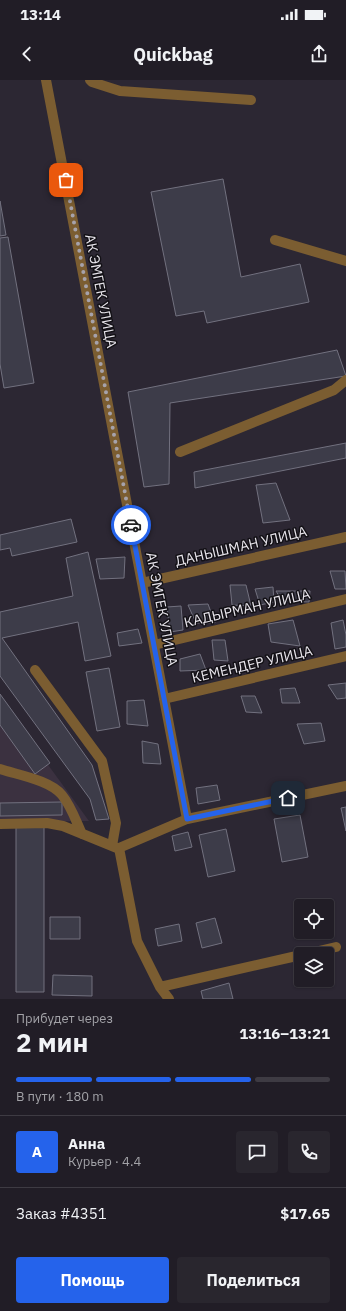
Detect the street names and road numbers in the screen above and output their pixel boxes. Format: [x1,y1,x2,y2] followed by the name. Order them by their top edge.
[81,232,121,350] street label: АК ЭМГЕК УЛИЦА
[173,522,309,570] street label: ДАНЫШМАН УЛИЦА
[142,550,182,668] street label: АК ЭМГЕК УЛИЦА
[182,585,312,631] street label: КАДЫРМАН УЛИЦА
[190,641,314,687] street label: КЕМЕНДЕР УЛИЦА

